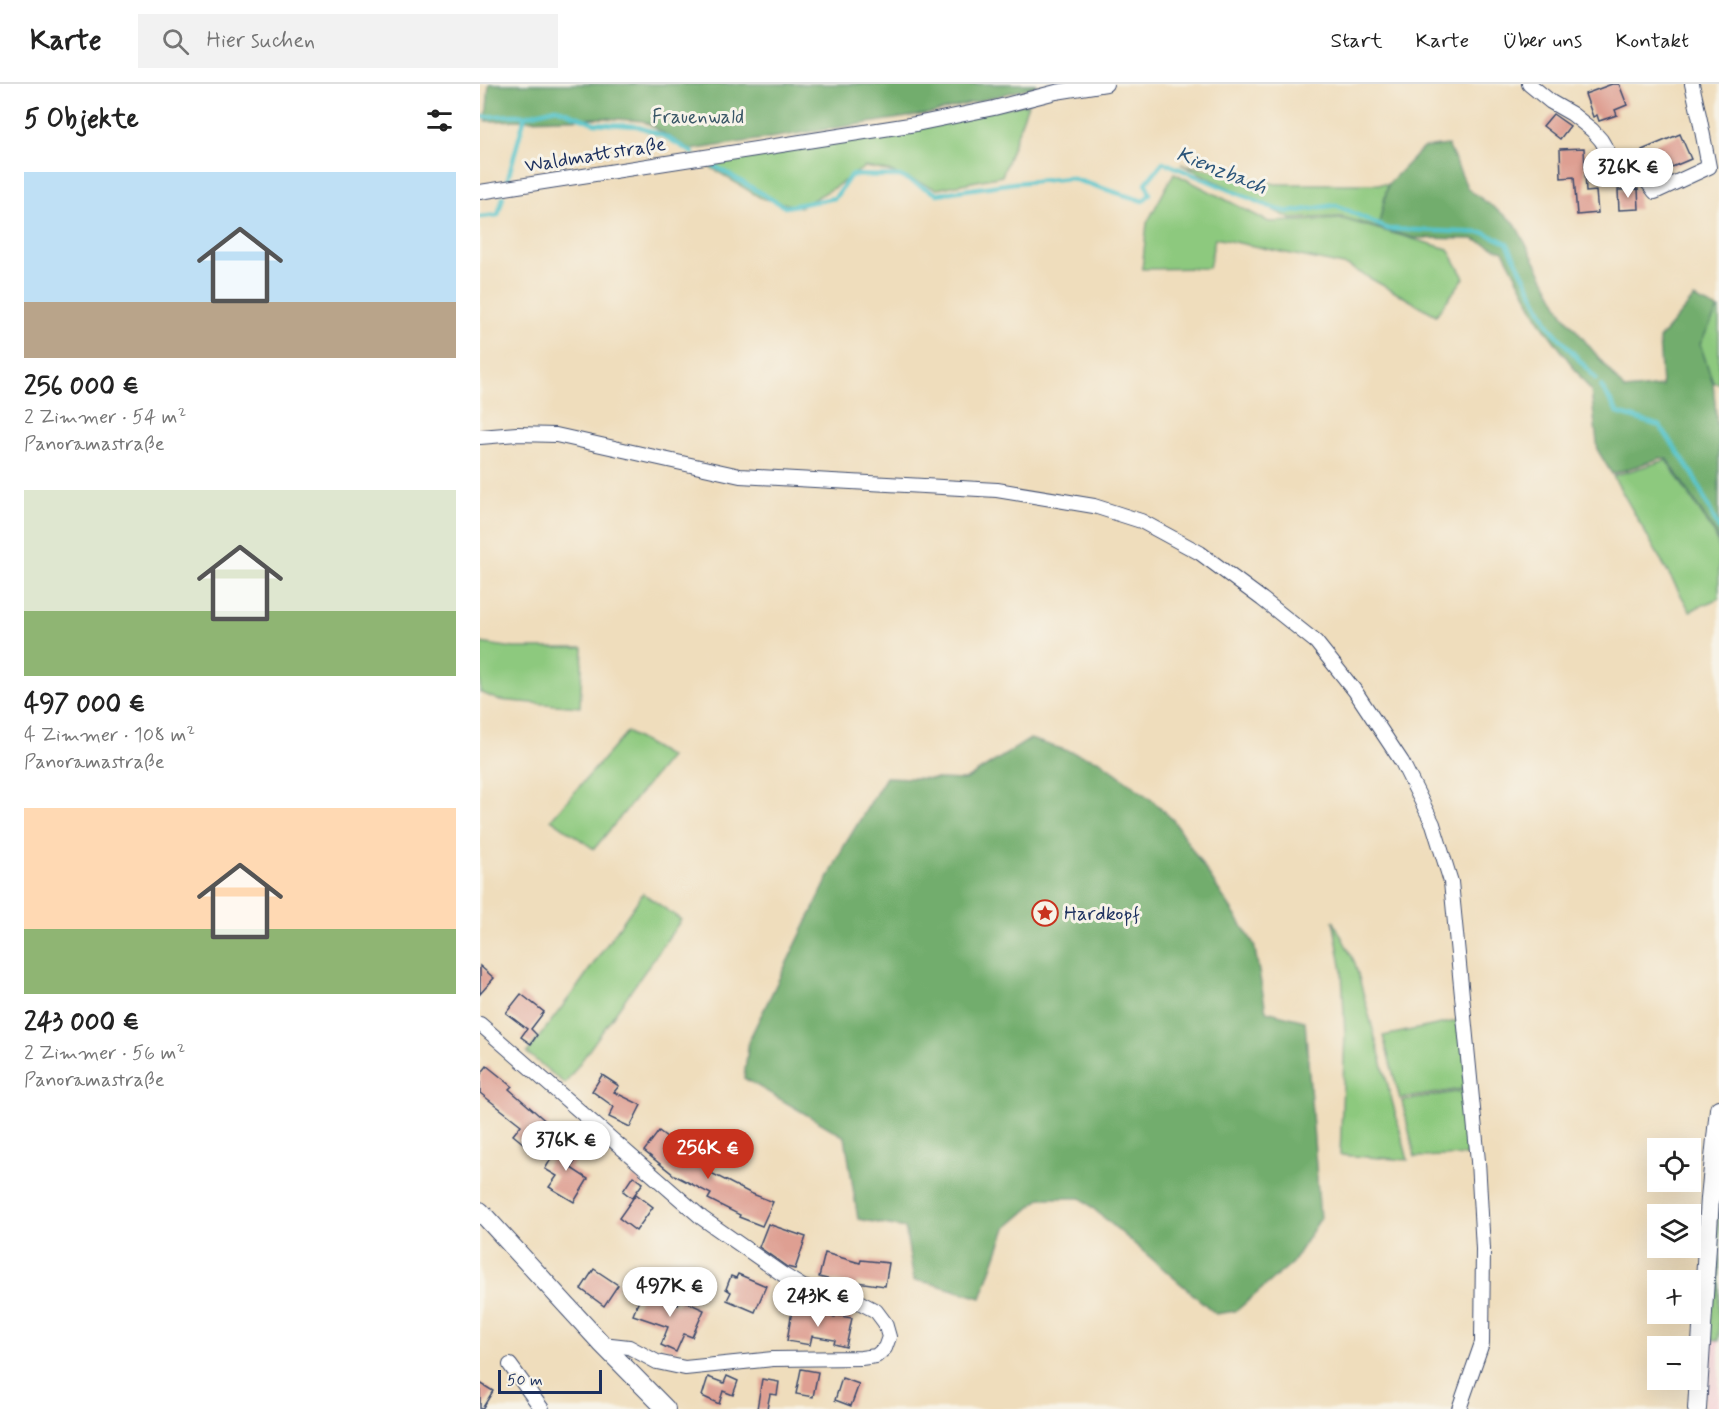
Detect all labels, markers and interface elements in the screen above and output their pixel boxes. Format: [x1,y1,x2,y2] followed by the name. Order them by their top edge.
[138,14,558,68] search box
[30,23,102,60] text: Karte
[159,25,192,58] icon: search
[207,27,315,55] text: Hier suchen
[1331,27,1383,55] text: Start
[1416,27,1469,55] text: Karte
[1502,27,1582,55] text: Über uns
[1615,27,1689,55] text: Kontakt
[24,103,139,137] text: 5 Objekte
[423,104,456,137] icon: filters
[652,104,744,131] park label: Frauenwald
[523,131,668,180] street label: Waldmattstraße
[1172,140,1271,202] water label: Kienzbach
[1579,148,1677,199] pin: 326K €
[1597,154,1659,181] text: 326K €
[186,211,294,319] icon: home
[24,370,139,404] text: 256 000 €
[24,404,186,431] text: 2 Zimmer · 54 m²
[24,431,165,458] text: Panoramastraße
[186,529,294,637] icon: home
[24,688,145,722] text: 497 000 €
[24,722,195,749] text: 4 Zimmer · 108 m²
[24,749,165,776] text: Panoramastraße
[186,847,294,955] icon: home
[1030,898,1060,928] place icon: Hardkopf
[1064,901,1140,928] place label: Hardkopf
[24,1006,139,1040] text: 243 000 €
[24,1040,185,1067] text: 2 Zimmer · 56 m²
[24,1067,165,1094] text: Panoramastraße
[517,1121,615,1172] pin: 376K €
[535,1127,597,1154] text: 376K €
[659,1129,757,1180] pin: 256K €
[677,1135,739,1162] text: 256K €
[1647,1138,1701,1390] map controls
[1647,1138,1701,1192] button: locate
[1647,1204,1701,1258] button: layers
[621,1267,719,1318] pin: 497K €
[1647,1270,1701,1324] button: +
[636,1273,704,1300] text: 497K €
[769,1277,867,1328] pin: 243K €
[787,1283,849,1310] text: 243K €
[1647,1336,1701,1390] button: −
[498,1367,602,1394] scale bar
[507,1370,543,1391] text: 50 m

